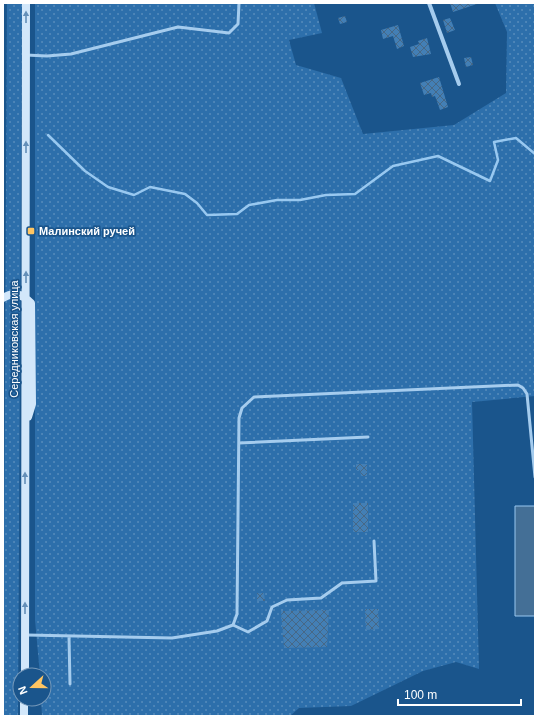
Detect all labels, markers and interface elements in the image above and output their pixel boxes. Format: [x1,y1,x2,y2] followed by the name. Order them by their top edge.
[23,10,29,23] one-way arrow
[23,140,29,153] one-way arrow
[39,225,135,237] place label: Малинский ручей
[26,226,36,236] marker: Малинский ручей
[23,270,29,283] one-way arrow
[8,279,20,398] street label: Середниковская улица
[22,471,28,484] one-way arrow
[22,601,28,614] one-way arrow
[12,667,52,707] north arrow
[398,681,521,707] scale bar
[16,685,30,696] text: N
[404,688,437,702] text: 100 m

